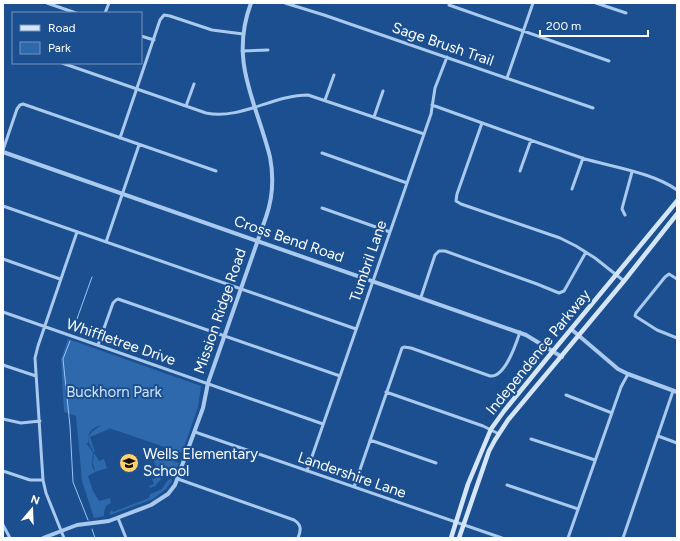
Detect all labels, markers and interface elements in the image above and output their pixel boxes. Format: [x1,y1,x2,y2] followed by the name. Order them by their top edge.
[12,12,142,64] legend
[540,12,648,38] scale bar
[390,18,496,70] street label: Sage Brush Trail
[546,19,581,33] text: 200 m
[48,21,76,35] text: Road
[48,41,71,55] text: Park
[232,212,346,266] street label: Cross Bend Road
[346,218,390,304] street label: Tumbril Lane
[190,246,250,376] street label: Mission Ridge Road
[482,286,594,418] street label: Independence Parkway
[64,315,178,369] street label: Whiffletree Drive
[66,383,163,401] park label: Buckhorn Park
[143,445,258,480] place label: Wells Elementary School
[295,448,409,502] street label: Landershire Lane
[118,452,140,474] school or university icon: Wells Elementary School
[12,489,52,529] north arrow
[29,492,41,508] text: N

